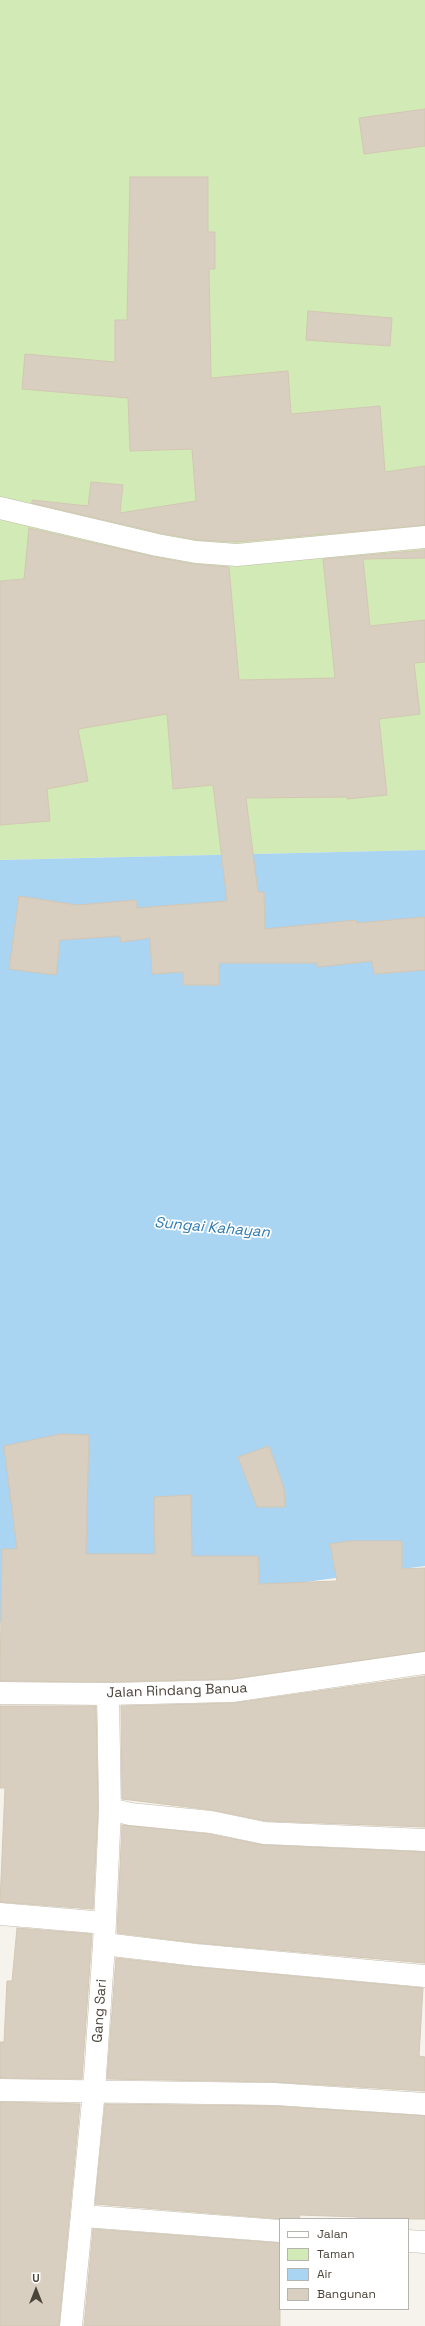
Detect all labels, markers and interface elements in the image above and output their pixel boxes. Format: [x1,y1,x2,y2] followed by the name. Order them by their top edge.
[154,1214,270,1242] water label: Sungai Kahayan
[106,1680,248,1702] street label: Jalan Rindang Banua
[89,1979,111,2043] street label: Gang Sari
[279,2218,409,2310] legend
[317,2226,348,2242] text: Jalan
[317,2246,354,2262] text: Taman
[317,2266,332,2282] text: Air
[16,2270,56,2310] north arrow
[32,2271,40,2285] text: U
[317,2286,376,2302] text: Bangunan

